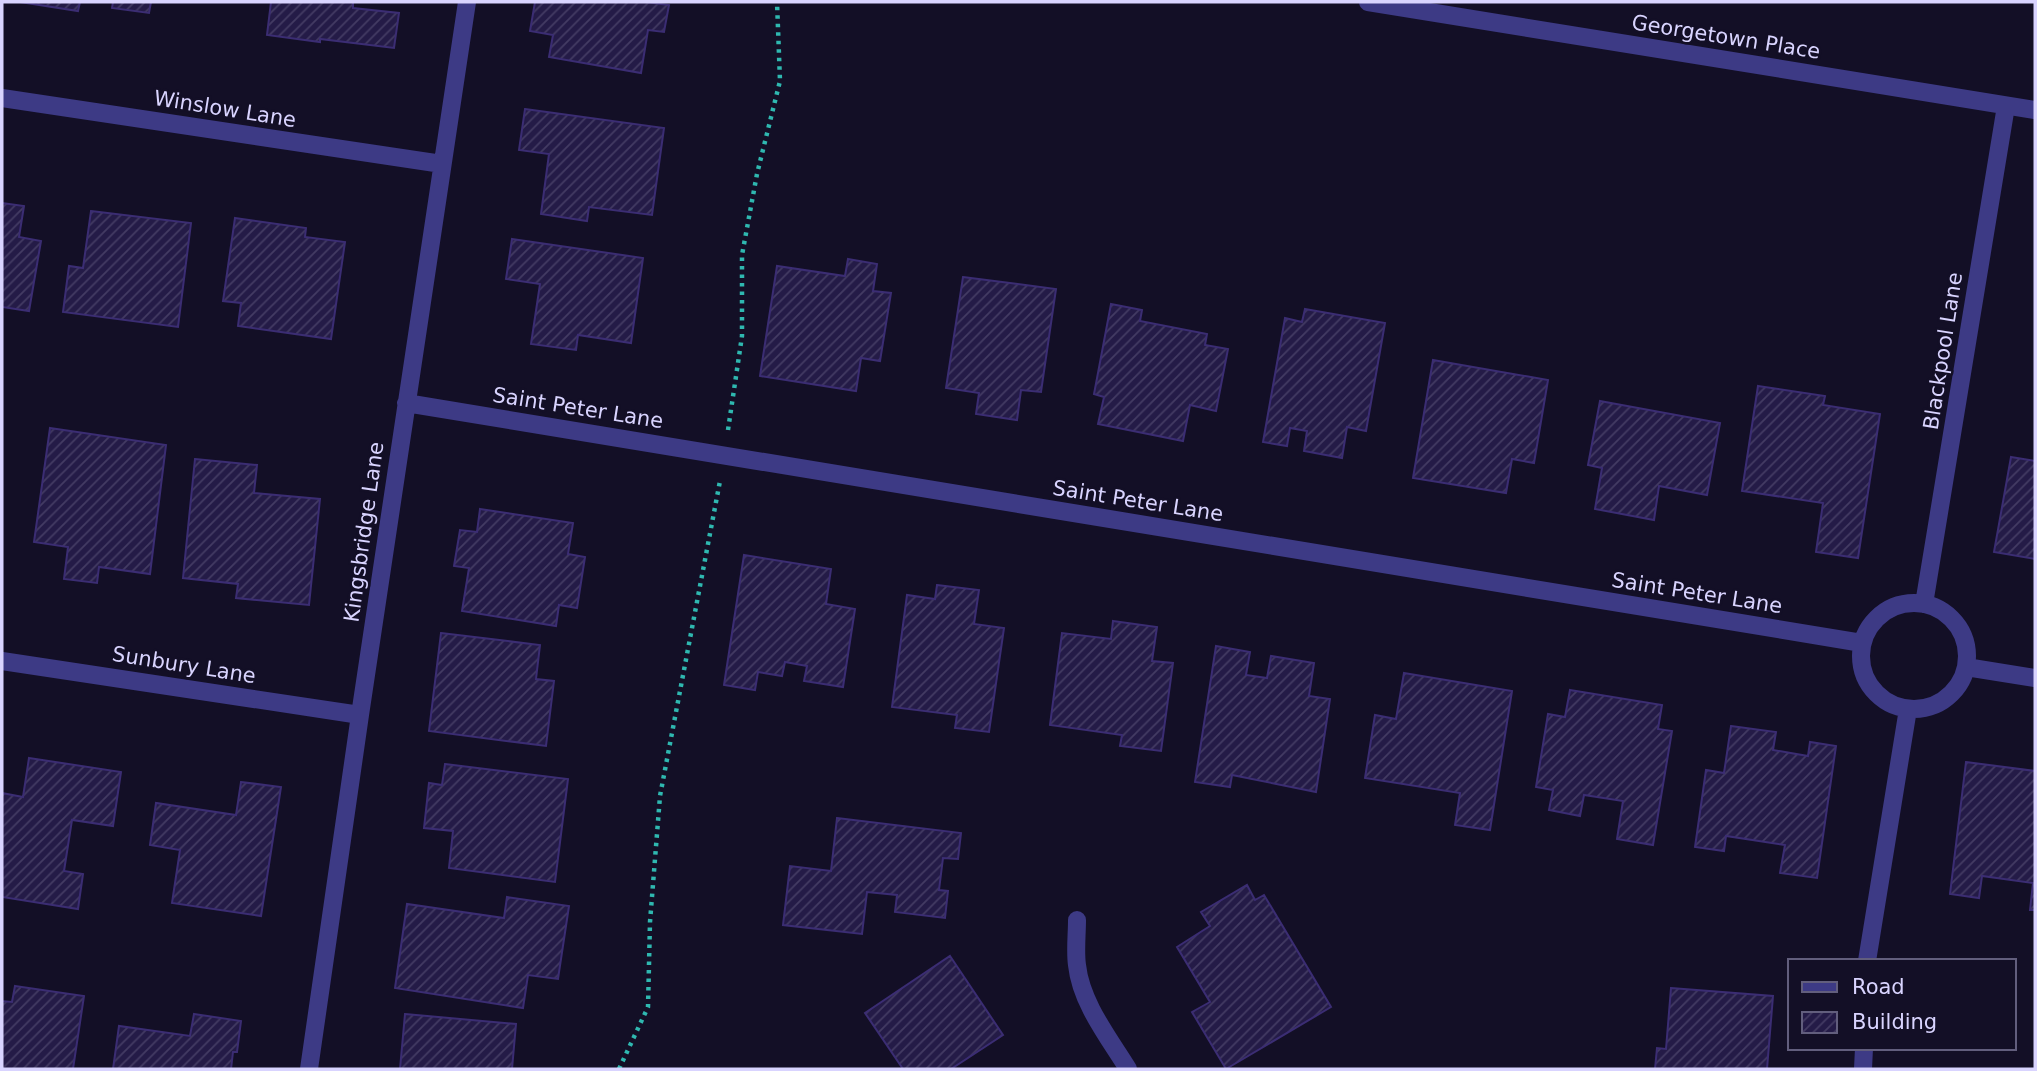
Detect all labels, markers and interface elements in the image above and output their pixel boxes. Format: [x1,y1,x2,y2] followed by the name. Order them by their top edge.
[1630,10,1822,64] street label: Georgetown Place
[152,86,298,132] street label: Winslow Lane
[1919,271,1967,431] street label: Blackpool Lane
[491,383,665,433] street label: Saint Peter Lane
[339,440,389,624] street label: Kingsbridge Lane
[1051,476,1225,526] street label: Saint Peter Lane
[1610,568,1784,618] street label: Saint Peter Lane
[110,642,258,688] street label: Sunbury Lane
[1788,959,2016,1050] legend
[1852,975,1905,999] text: Road
[1852,1010,1937,1034] text: Building

